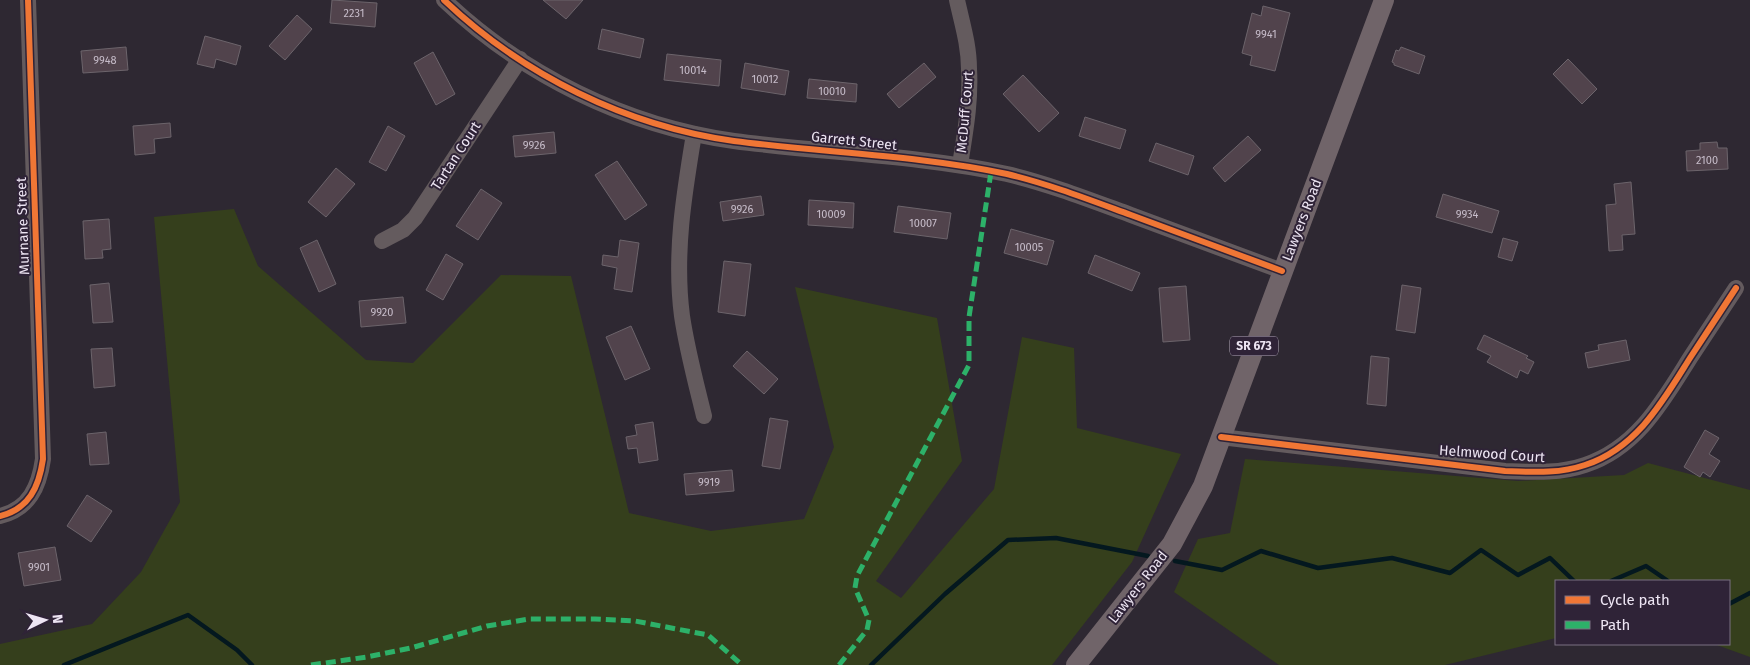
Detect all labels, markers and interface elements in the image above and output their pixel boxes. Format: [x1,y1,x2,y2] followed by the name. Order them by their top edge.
[344,7,364,20] house number: 2231
[1255,28,1277,41] house number: 9941
[93,54,117,67] house number: 9948
[679,64,707,77] house number: 10014
[953,69,977,154] street label: McDuff Court
[752,73,778,86] house number: 10012
[818,85,846,98] house number: 10010
[428,118,485,194] street label: Tartan Court
[810,128,899,154] street label: Garrett Street
[523,139,545,152] house number: 9926
[1696,154,1718,167] house number: 2100
[13,176,33,275] street label: Murnane Street
[1279,177,1325,263] street label: Lawyers Road
[731,203,753,216] house number: 9926
[817,208,846,221] house number: 10009
[1456,208,1478,221] house number: 9934
[909,217,937,230] house number: 10007
[1015,241,1044,254] house number: 10005
[371,306,393,319] house number: 9920
[1230,336,1278,356] road number: SR 673
[1438,442,1546,466] street label: Helmwood Court
[698,476,720,489] house number: 9919
[1105,548,1171,626] street label: Lawyers Road
[28,561,50,574] house number: 9901
[1555,580,1730,645] legend
[1600,591,1670,609] text: Cycle path
[20,595,70,645] north arrow
[49,614,66,624] text: N
[1600,616,1630,634] text: Path

